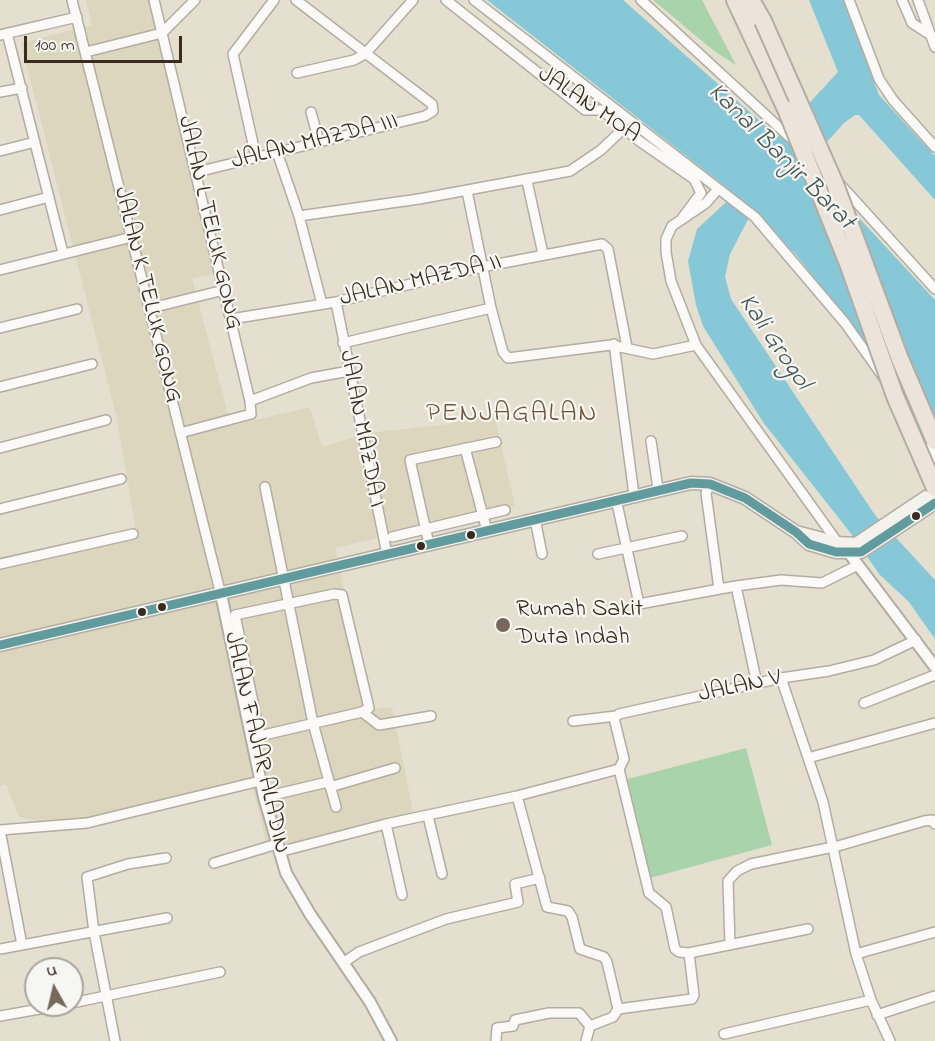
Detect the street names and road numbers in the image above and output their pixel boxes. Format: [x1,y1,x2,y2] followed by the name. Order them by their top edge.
[531,61,645,151] street label: JALAN MOA
[229,108,401,178] street label: JALAN MAZDA III
[169,113,247,333] street label: JALAN L TELUK GONG
[105,184,187,406] street label: JALAN K TELUK GONG
[337,249,505,315] street label: JALAN MAZDA II
[331,348,389,510] street label: JALAN MAZDA I
[216,629,294,857] street label: JALAN FAJAR ALADIN
[696,665,784,711] street label: JALAN V

